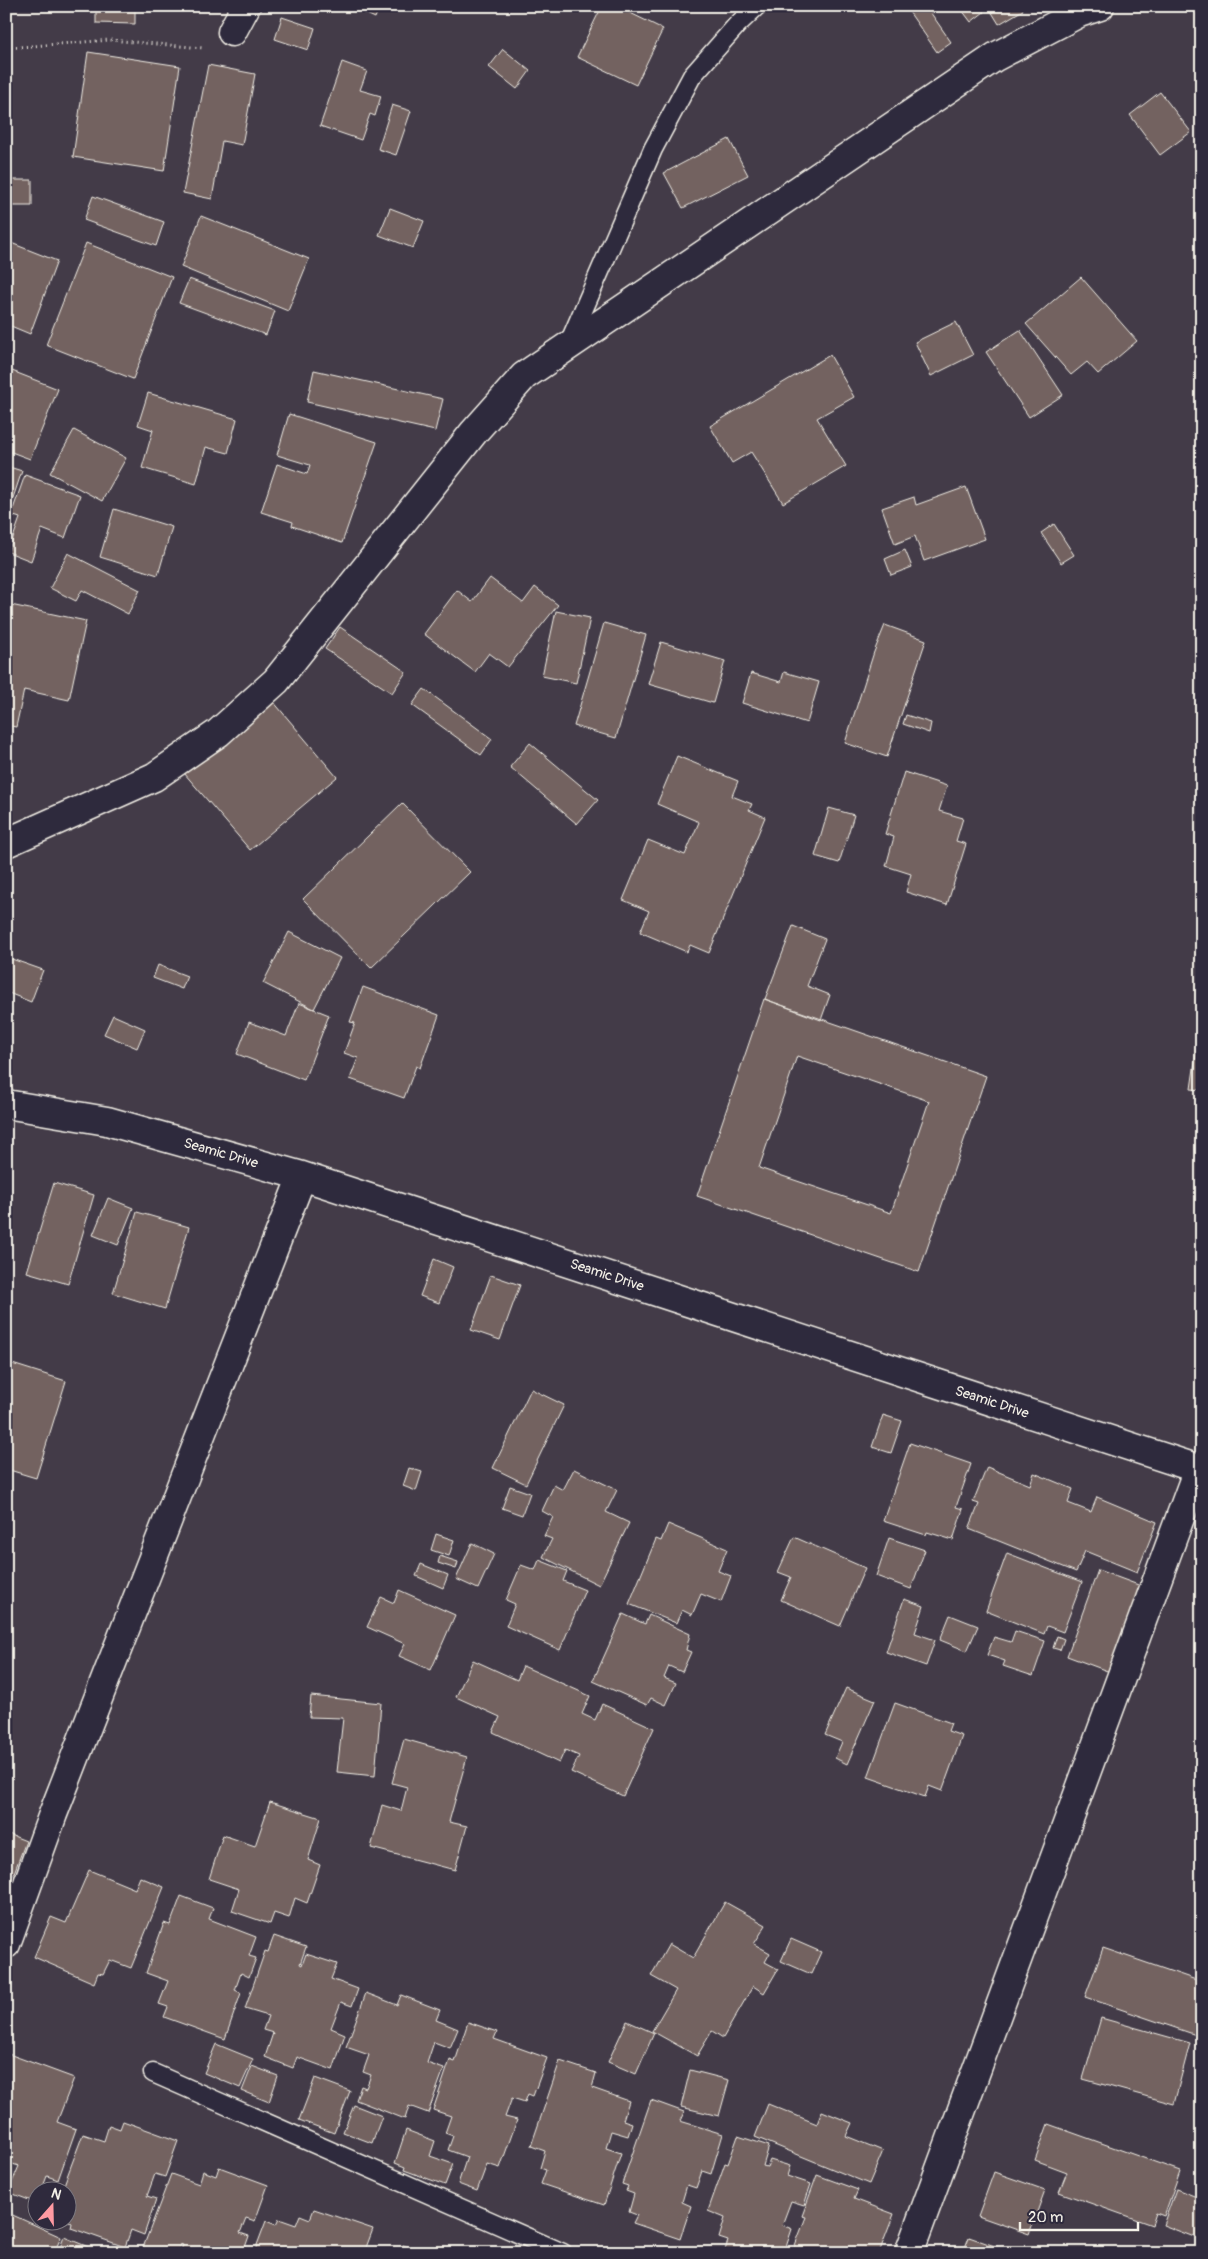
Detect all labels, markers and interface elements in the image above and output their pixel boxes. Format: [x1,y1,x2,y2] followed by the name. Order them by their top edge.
[182,1134,260,1172] street label: Seamic Drive
[568,1255,646,1295] street label: Seamic Drive
[953,1382,1031,1422] street label: Seamic Drive
[28,2182,78,2232] north arrow
[49,2185,64,2204] text: N
[1020,2199,1138,2231] scale bar
[1028,2208,1063,2227] text: 20 m

